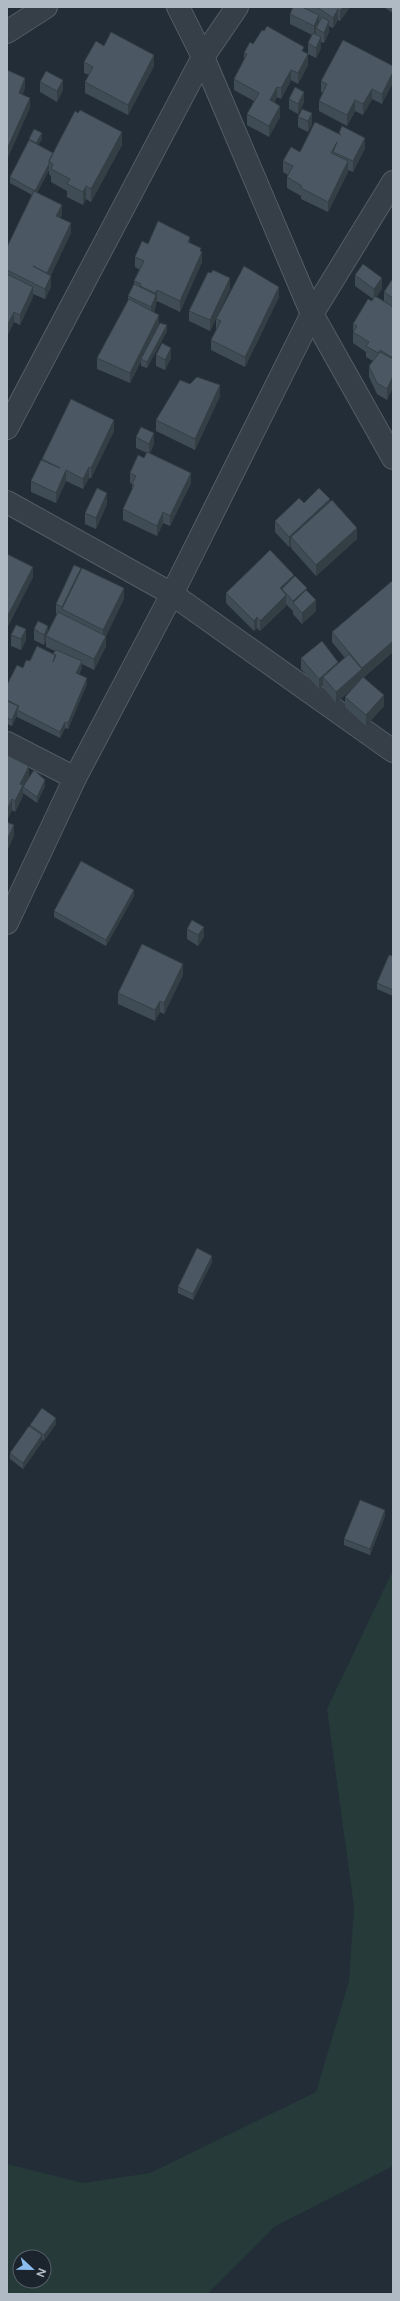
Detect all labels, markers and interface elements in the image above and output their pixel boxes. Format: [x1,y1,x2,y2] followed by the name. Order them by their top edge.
[12,2249,52,2289] north arrow
[34,2267,48,2279] text: N

